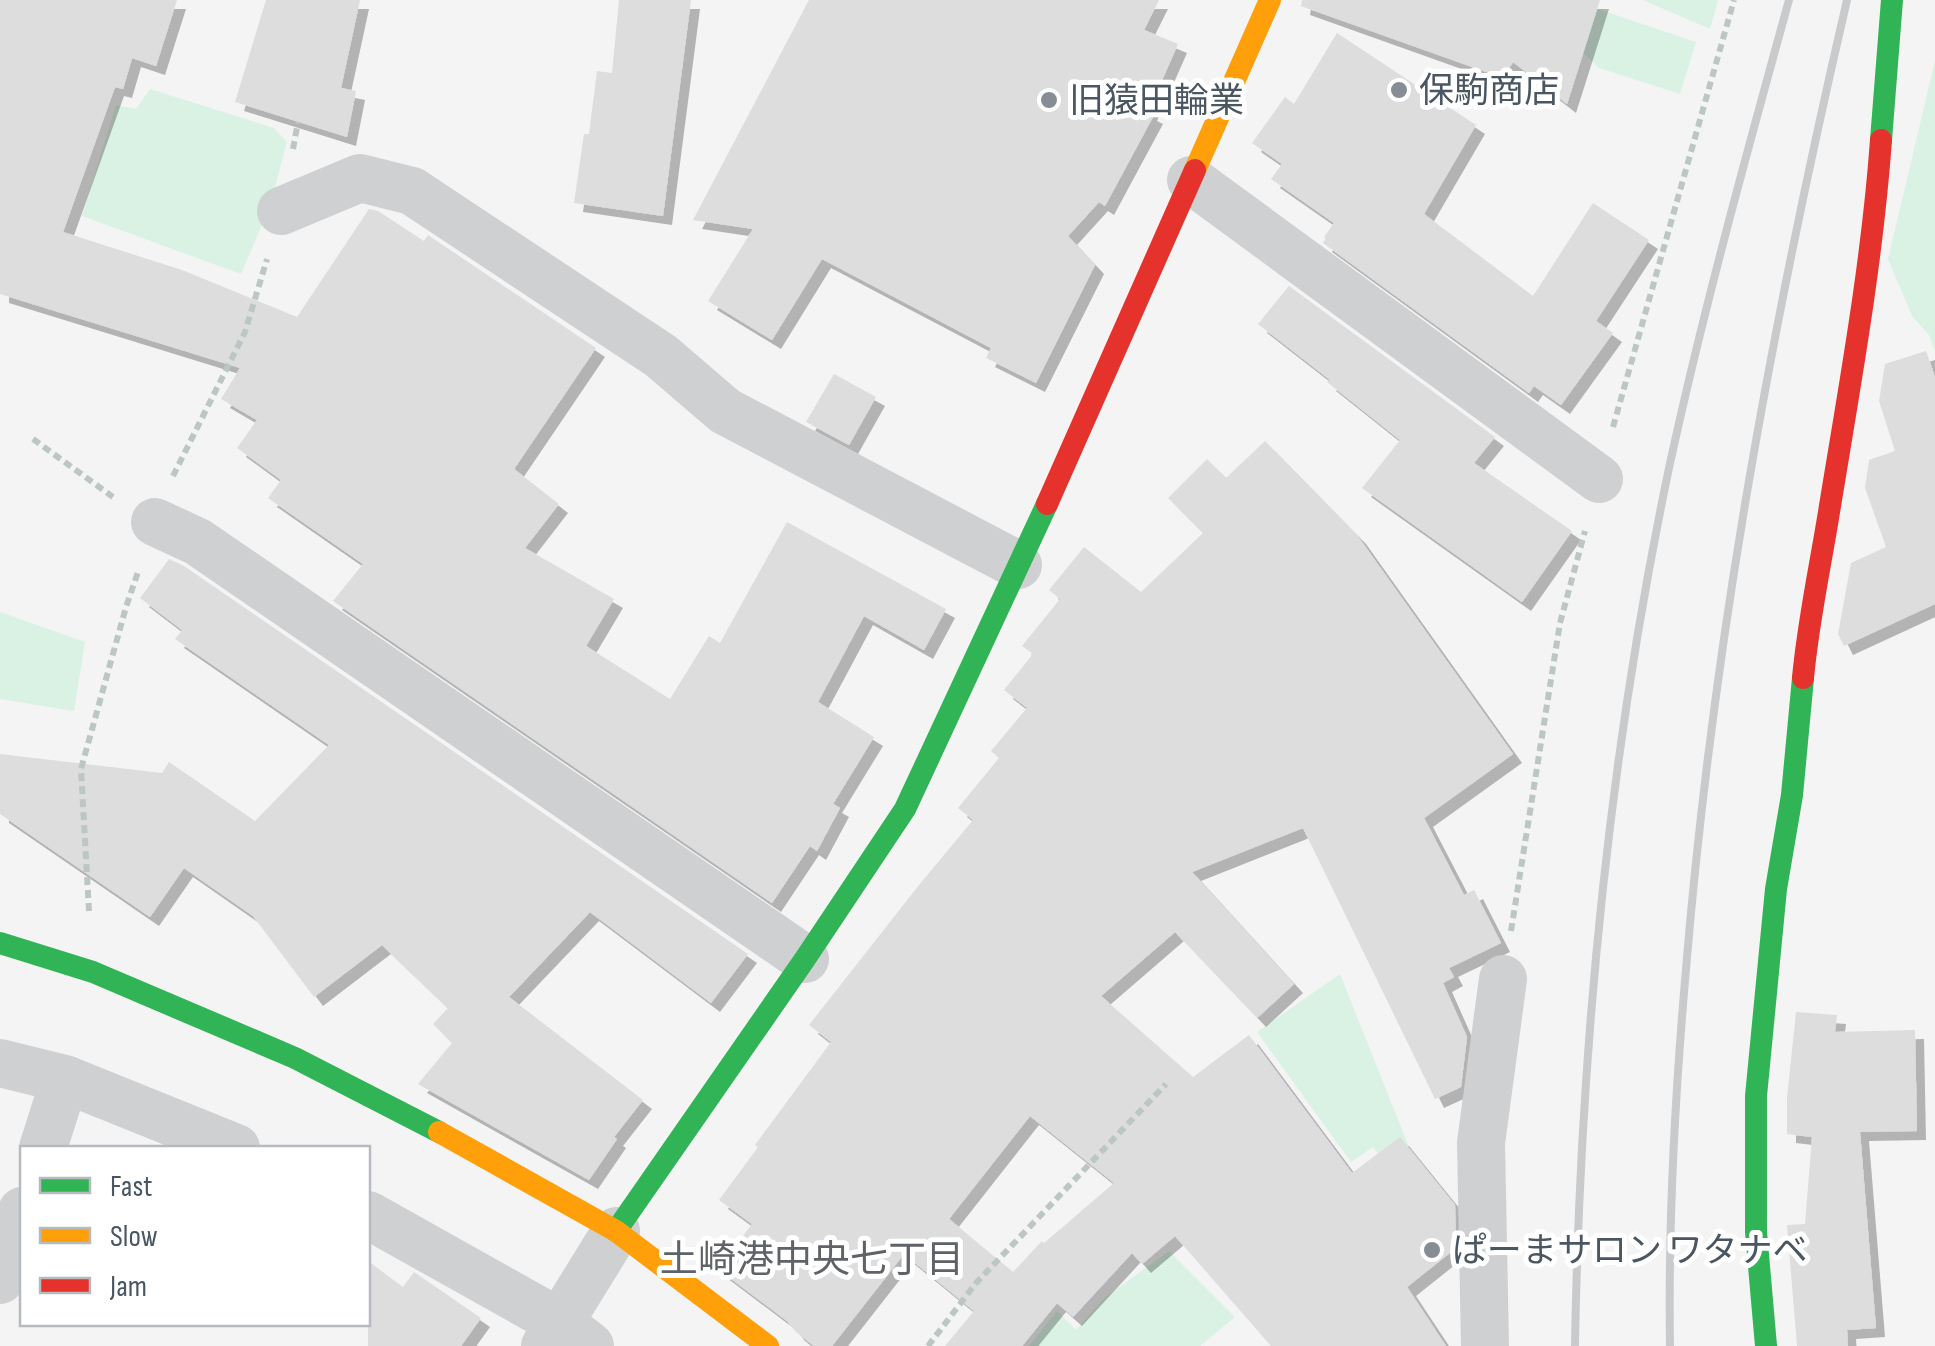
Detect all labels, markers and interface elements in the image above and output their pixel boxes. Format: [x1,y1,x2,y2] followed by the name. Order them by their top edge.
[1419,70,1559,113] place label: 保駒商店
[1388,79,1410,101] marker: 保駒商店
[1069,80,1244,123] place label: 旧猿田輪業
[1038,89,1060,111] marker: 旧猿田輪業
[20,1146,370,1326] legend
[110,1169,152,1205] text: Fast
[110,1219,158,1255] text: Slow
[1452,1230,1808,1273] place label: ぱーまサロン ワタナベ
[660,1238,964,1283] district label: 土崎港中央七丁目
[1421,1239,1443,1261] marker: ぱーまサロン ワタナベ
[109,1269,147,1305] text: Jam

